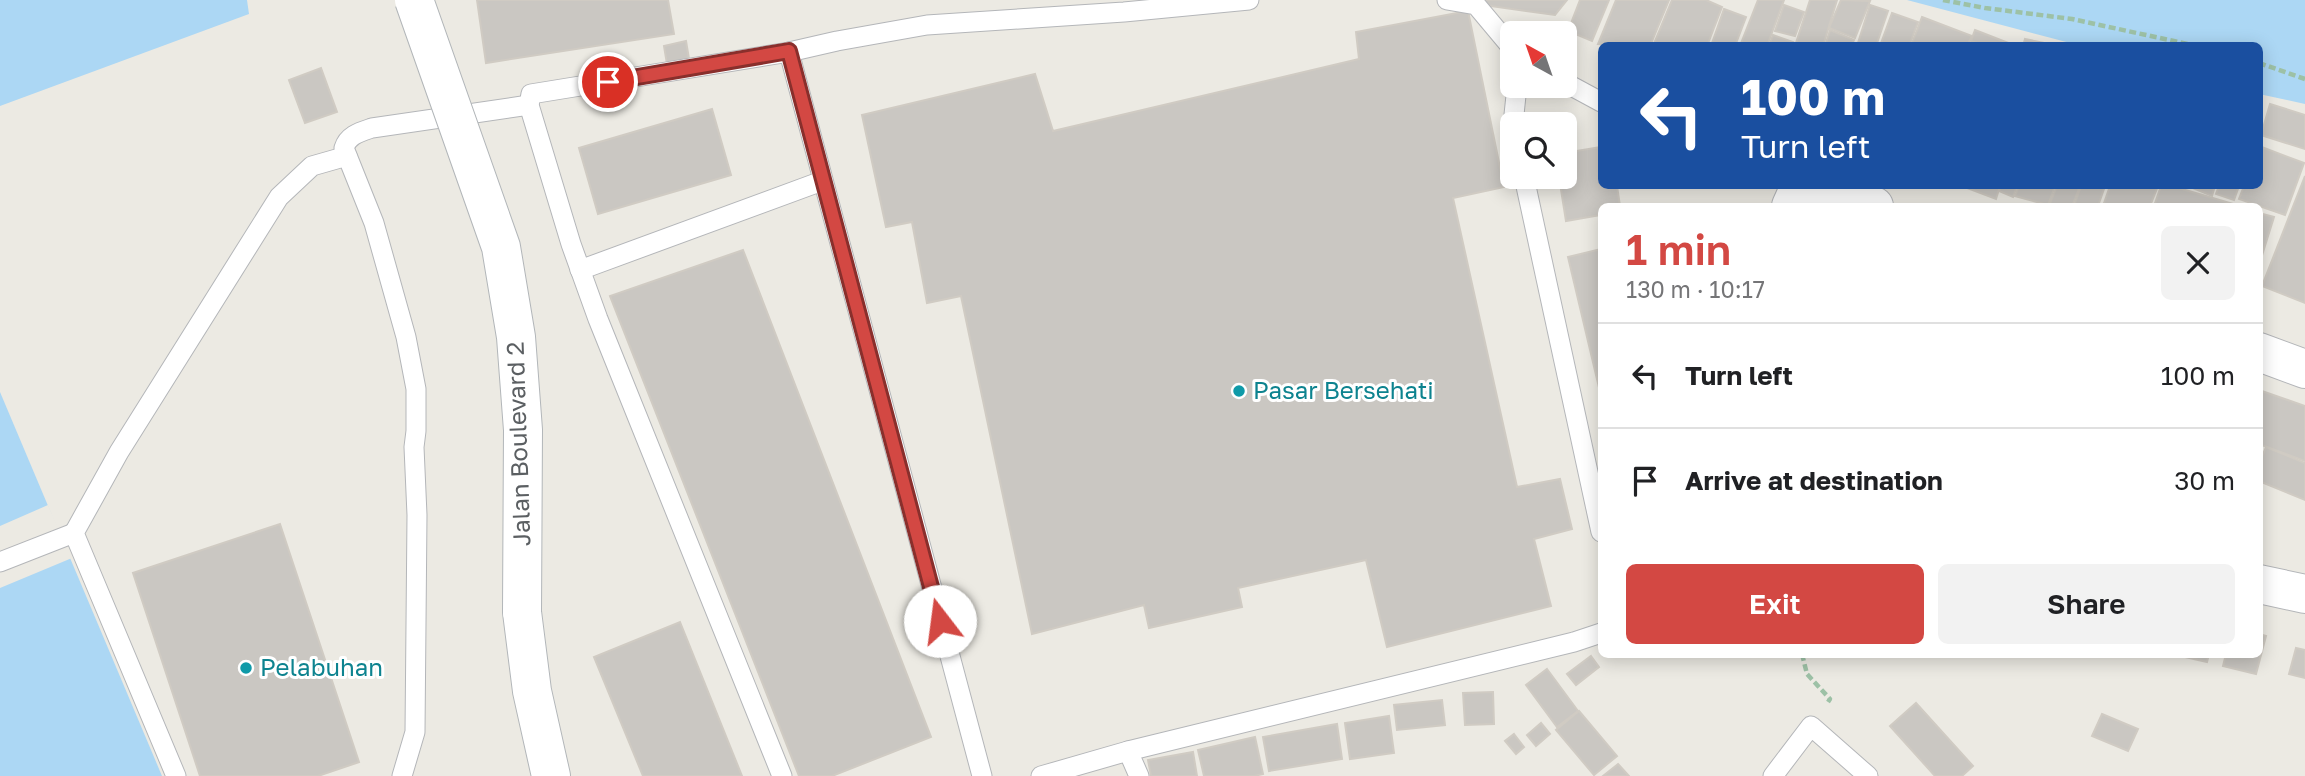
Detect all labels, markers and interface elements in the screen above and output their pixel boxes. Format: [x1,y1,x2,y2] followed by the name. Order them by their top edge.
[1500,21,1577,98] north arrow
[1500,21,1577,189] map controls
[578,52,638,112] pin
[589,63,627,101] icon: arrive
[1741,67,1885,126] text: 100 m
[1626,70,1717,161] icon: left
[1500,112,1577,189] button: search
[1741,127,1870,165] text: Turn left
[1626,224,1731,274] text: 1 min
[2161,226,2235,300] button: close
[1626,275,1765,303] text: 130 m · 10:17
[499,341,536,547] street label: Jalan Boulevard 2
[1626,357,1664,395] icon: left
[1685,360,1793,391] text: Turn left
[2161,360,2235,391] text: 100 m
[1253,375,1434,404] place label: Pasar Bersehati
[1231,383,1247,399] marker: Pasar Bersehati
[1626,462,1664,500] icon: arrive
[1685,465,1943,496] text: Arrive at destination
[2174,465,2235,496] text: 30 m
[1626,564,1924,644] button: Exit
[1938,564,2235,644] button: Share
[903,584,977,658] position arrow
[260,652,383,681] place label: Pelabuhan
[238,660,254,676] marker: Pelabuhan

